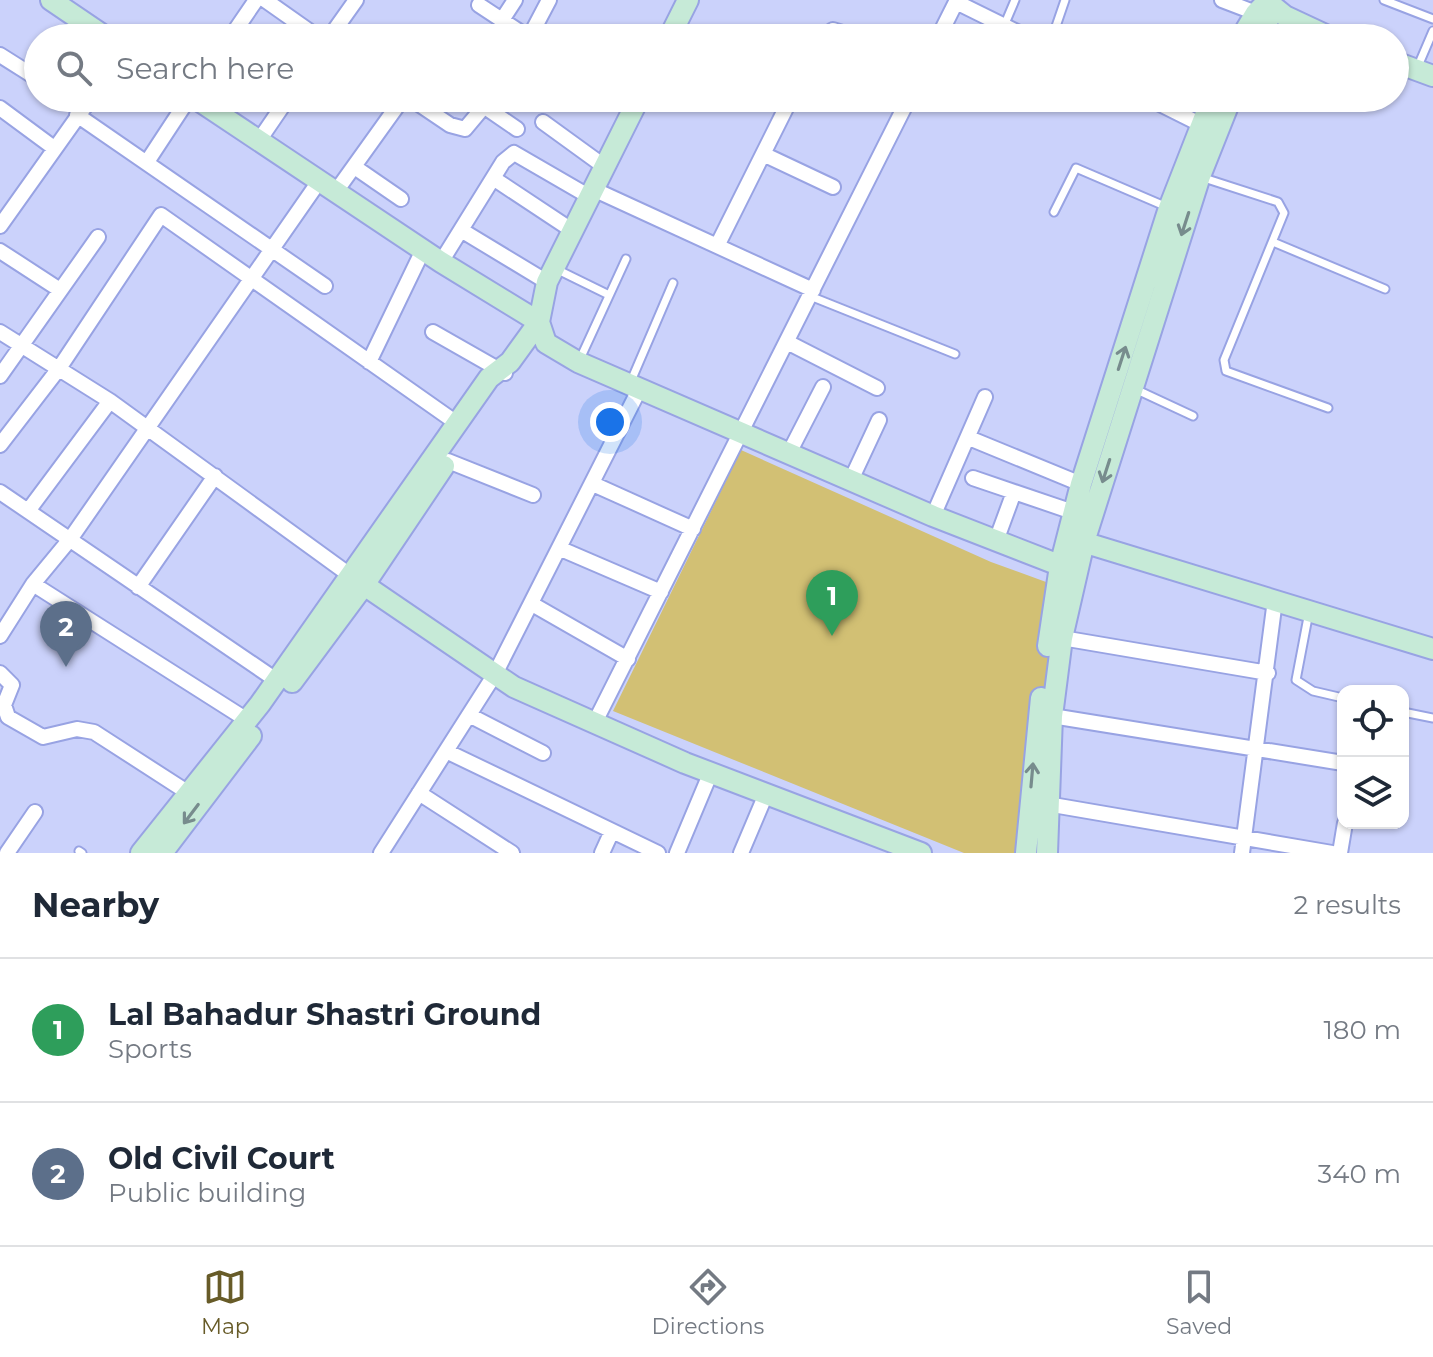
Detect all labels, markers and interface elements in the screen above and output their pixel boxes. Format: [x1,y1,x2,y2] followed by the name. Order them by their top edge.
[24,24,1409,112] search box
[52,46,96,90] icon: search
[116,50,294,87] text: Search here
[1177,210,1192,236] one-way arrow
[1115,346,1130,372] one-way arrow
[590,402,630,442] your location
[1098,459,1113,484] one-way arrow
[806,570,858,636] pin: 1
[40,601,92,667] pin: 2
[1337,685,1409,829] map controls
[1337,685,1409,757] button: locate
[1337,757,1409,829] button: layers
[1024,762,1039,789] one-way arrow
[183,803,200,824] one-way arrow
[32,884,159,926] text: Nearby
[1293,889,1401,921] text: 2 results
[108,996,541,1033] text: Lal Bahadur Shastri Ground
[53,1014,63,1046] text: 1
[1323,1014,1401,1046] text: 180 m
[108,1033,192,1065] text: Sports
[108,1140,335,1177] text: Old Civil Court
[50,1158,66,1190] text: 2
[1318,1158,1401,1190] text: 340 m
[108,1177,306,1209] text: Public building
[201,1265,250,1340] tab: Map
[652,1265,764,1340] tab: Directions
[1166,1265,1232,1340] tab: Saved

